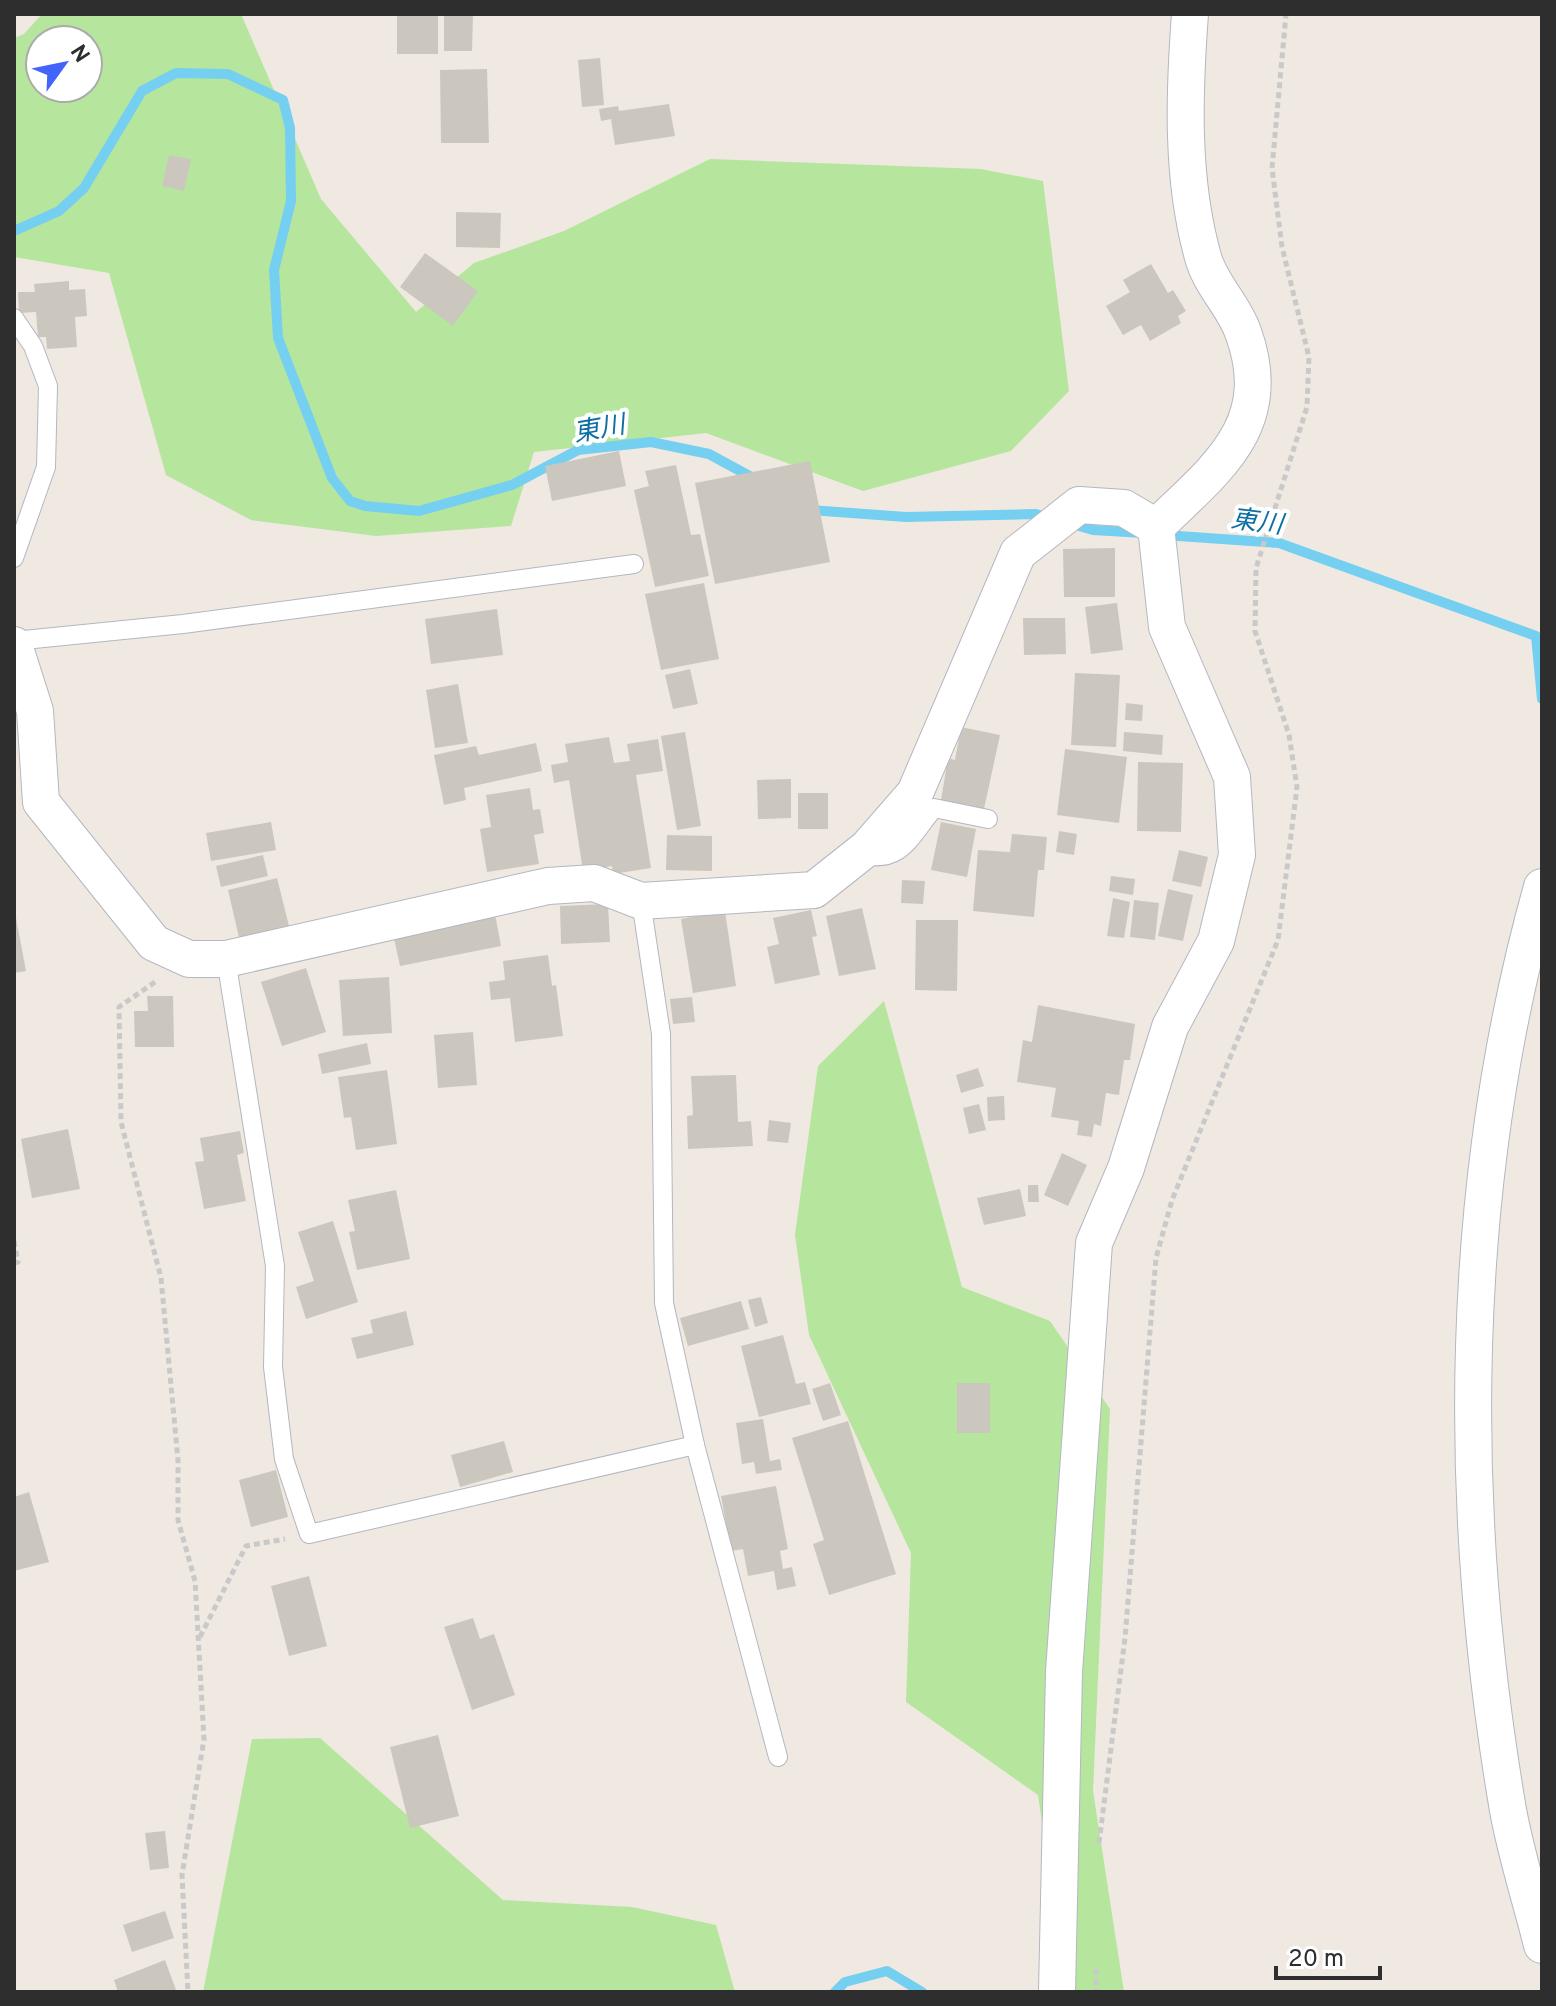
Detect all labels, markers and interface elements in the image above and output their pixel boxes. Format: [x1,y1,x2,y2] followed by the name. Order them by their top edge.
[24,24,104,104] north arrow
[63,40,94,68] text: N
[571,409,631,451] water label: 東川
[1229,504,1287,543] water label: 東川
[1276,1930,1380,1980] scale bar
[1288,1945,1344,1975] text: 20 m

